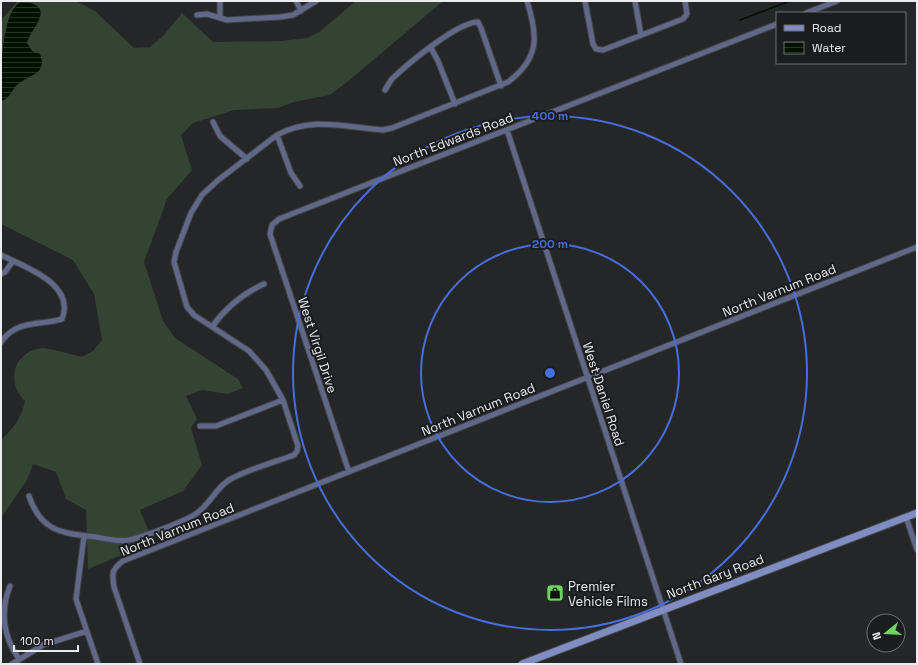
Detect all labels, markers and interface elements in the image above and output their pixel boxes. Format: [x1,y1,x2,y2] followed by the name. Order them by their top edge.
[776,12,906,64] legend
[812,20,841,36] text: Road
[812,40,846,56] text: Water
[532,108,568,124] text: 400 m
[391,109,516,170] street label: North Edwards Road
[532,236,568,252] text: 200 m
[720,260,838,321] street label: North Varnum Road
[294,295,341,395] street label: West Virgil Drive
[579,340,628,448] street label: West Daniel Road
[543,366,557,380] centre of rings
[419,379,537,440] street label: North Varnum Road
[118,499,236,560] street label: North Varnum Road
[664,550,766,603] street label: North Gary Road
[568,578,648,610] place label: Premier Vehicle Films
[545,583,565,603] shop icon: Premier Vehicle Films
[866,613,906,653] north arrow
[14,627,78,653] scale bar
[869,630,884,642] text: N
[20,633,54,649] text: 100 m

